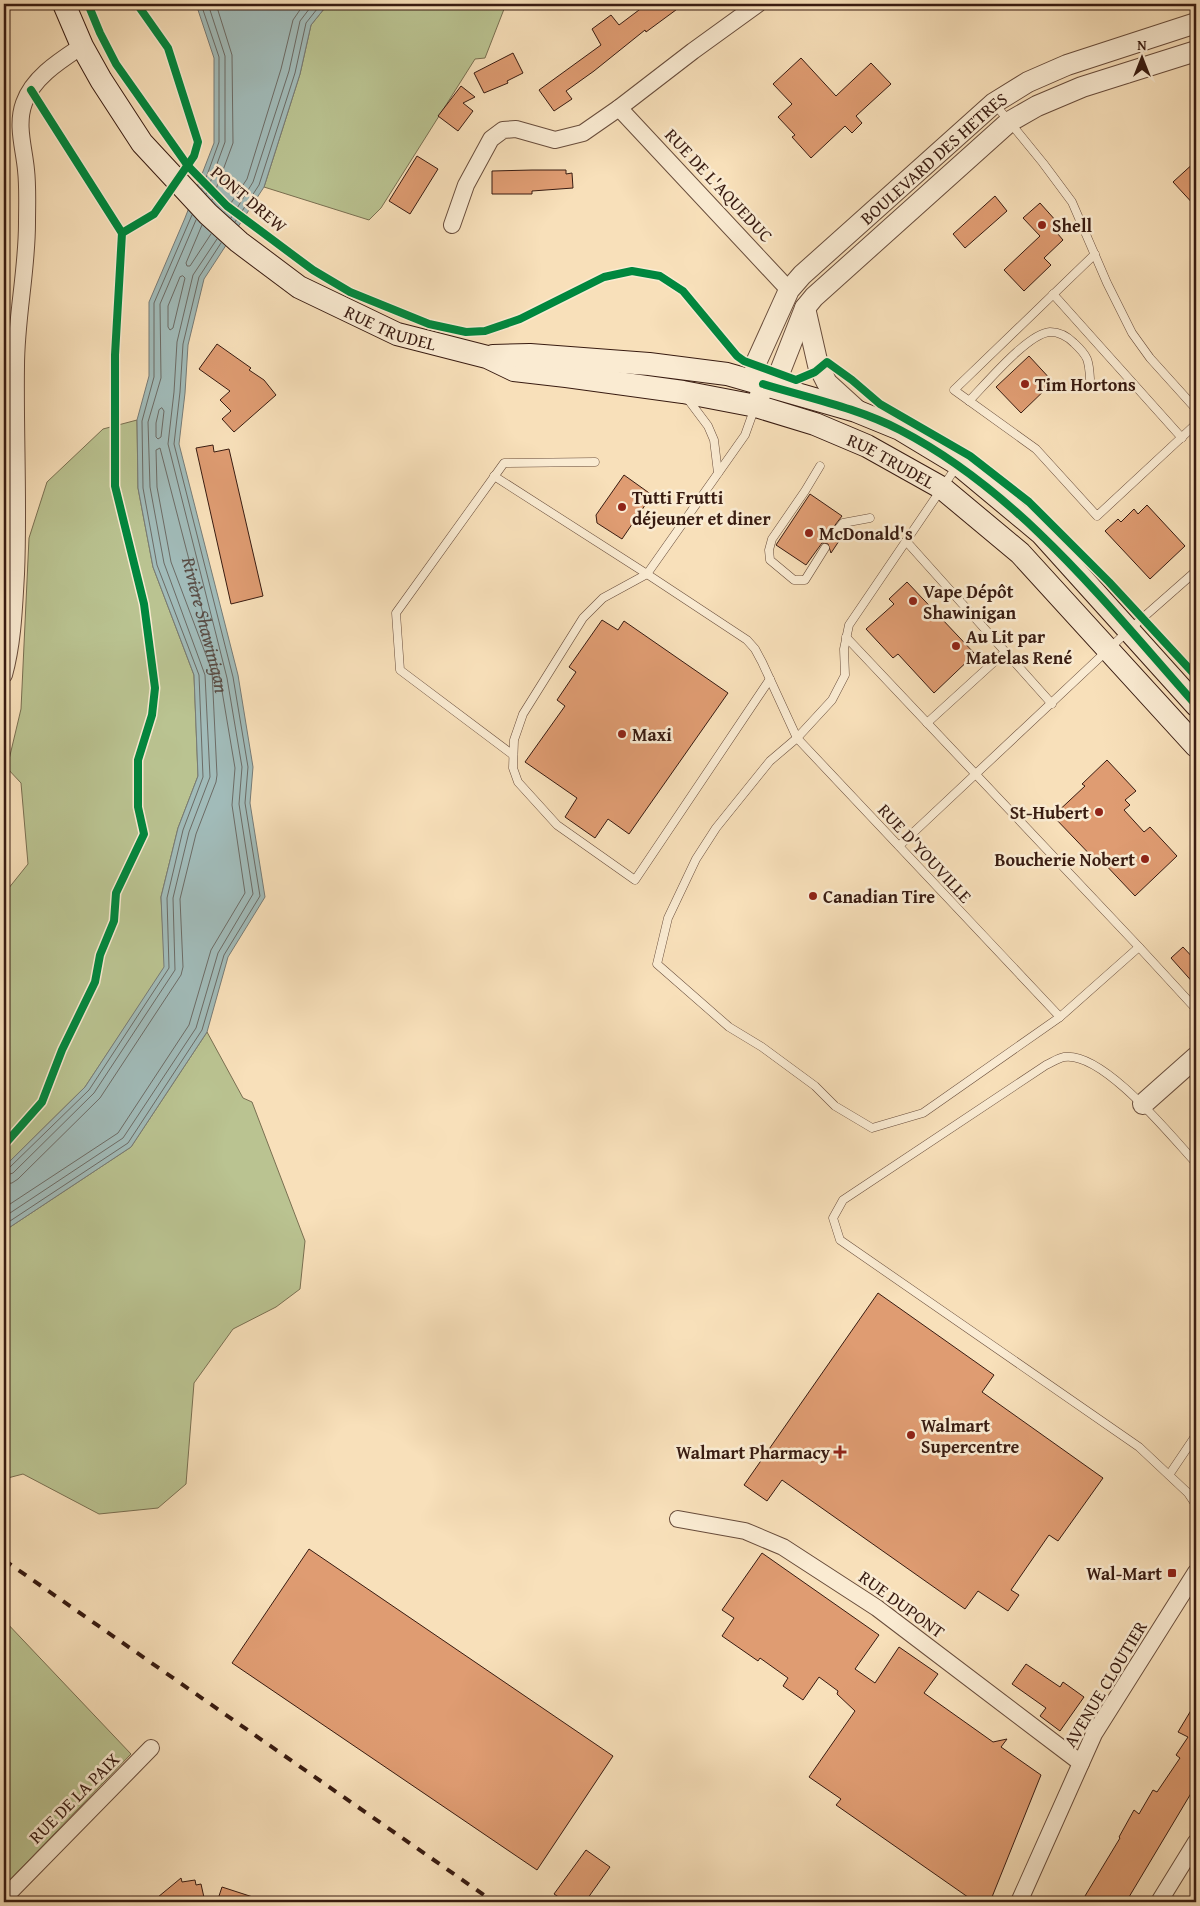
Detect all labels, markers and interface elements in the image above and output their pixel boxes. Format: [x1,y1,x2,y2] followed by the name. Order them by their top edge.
[1118,32,1168,82] north arrow
[1137,35,1147,55] text: N
[854,85,1012,231] street label: BOULEVARD DES HETRES
[659,122,779,248] street label: RUE DE L'AQUEDUC
[205,159,294,239] street label: PONT DREW
[1052,212,1093,239] place label: Shell
[1036,219,1048,231] marker: Shell
[340,297,439,357] street label: RUE TRUDEL
[1035,371,1136,398] place label: Tim Hortons
[1019,378,1031,390] marker: Tim Hortons
[843,426,940,495] street label: RUE TRUDEL
[632,484,771,532] place label: Tutti Frutti déjeuner et diner
[616,501,628,513] marker: Tutti Frutti déjeuner et diner
[819,520,913,547] place label: McDonald's
[803,527,815,539] marker: McDonald's
[175,553,236,695] water label: Rivière Shawinigan
[923,578,1017,626] place label: Vape Dépôt Shawinigan
[907,595,919,607] marker: Vape Dépôt Shawinigan
[966,623,1072,671] place label: Au Lit par Matelas René
[950,640,962,652] marker: Au Lit par Matelas René
[632,721,672,748] place label: Maxi
[616,728,628,740] marker: Maxi
[872,797,978,909] street label: RUE D'YOUVILLE
[1010,799,1089,826] place label: St-Hubert
[1093,806,1105,818] marker: St-Hubert
[994,846,1135,873] place label: Boucherie Nobert
[1139,853,1151,865] marker: Boucherie Nobert
[823,883,935,910] place label: Canadian Tire
[807,890,819,902] marker: Canadian Tire
[921,1412,1019,1460] place label: Walmart Supercentre
[905,1429,917,1441] marker: Walmart Supercentre
[676,1439,831,1466] place label: Walmart Pharmacy
[834,1446,846,1458] marker: Walmart Pharmacy
[1086,1560,1162,1587] place label: Wal-Mart
[853,1564,951,1644] street label: RUE DUPONT
[1166,1567,1178,1579] marker: Wal-Mart
[1056,1615,1154,1752] street label: AVENUE CLOUTIER
[22,1746,126,1850] street label: RUE DE LA PAIX

